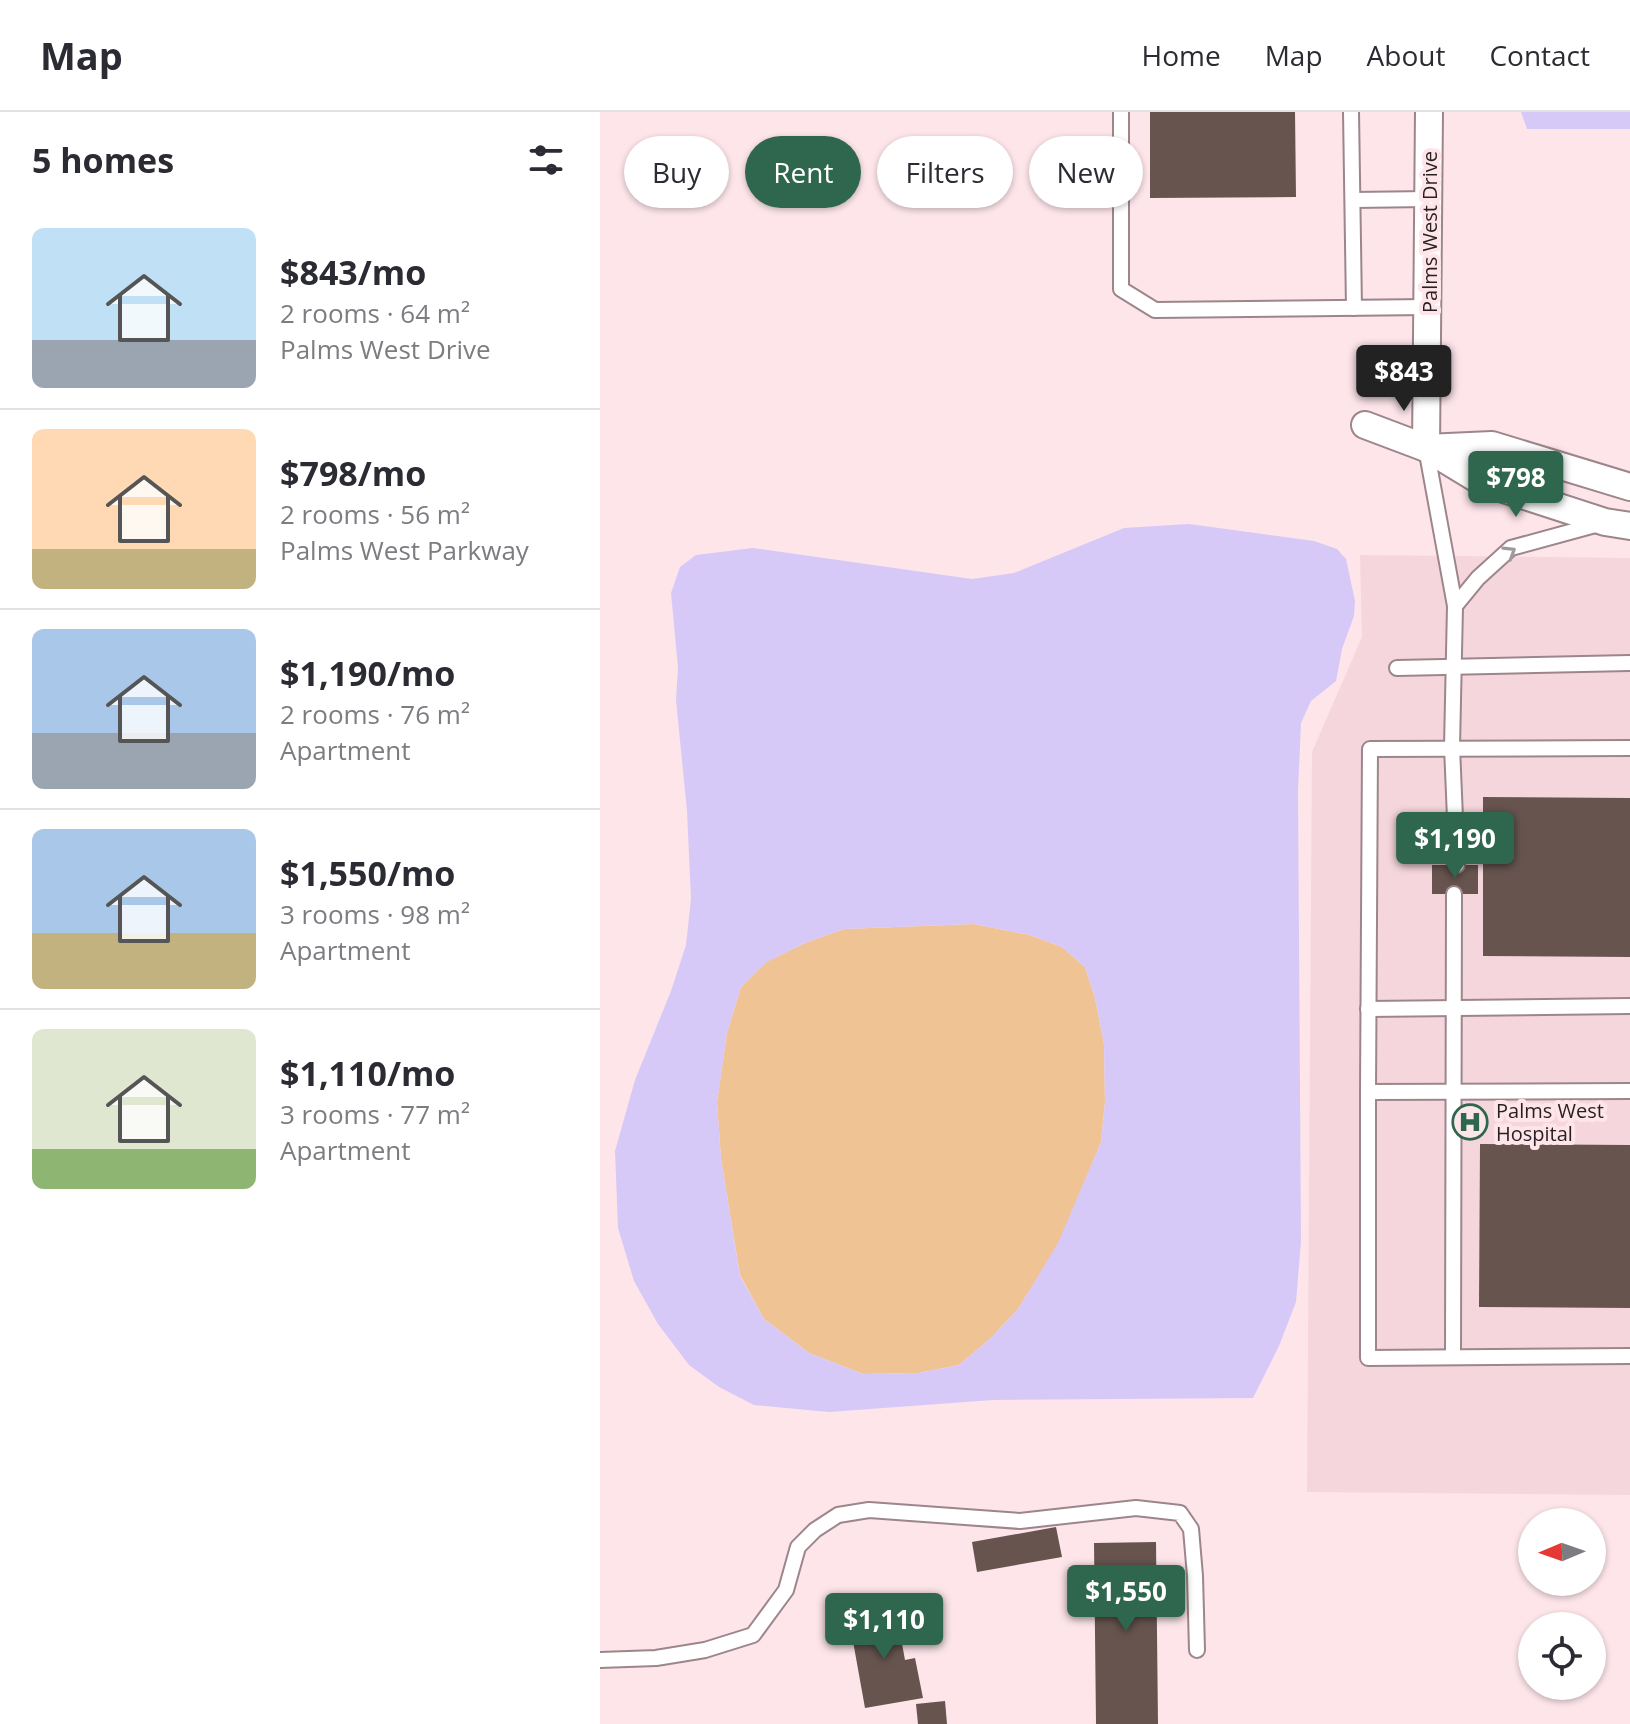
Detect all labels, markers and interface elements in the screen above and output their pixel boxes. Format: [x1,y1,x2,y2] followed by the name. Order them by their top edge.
[40,29,123,81] text: Map
[1142,36,1221,74] text: Home
[1265,36,1323,74] text: Map
[1367,36,1445,74] text: About
[1489,36,1590,74] text: Contact
[624,136,729,208] chip: Buy
[745,136,861,208] chip: Rent
[877,136,1013,208] chip: Filters
[1029,136,1143,208] chip: New
[32,137,174,183] text: 5 homes
[524,138,568,182] icon: filters
[1416,151,1443,313] street label: Palms West Drive
[280,249,426,295] text: $843/mo
[96,260,192,356] icon: home
[280,295,470,331] text: 2 rooms · 64 m²
[280,331,491,367] text: Palms West Drive
[1357,345,1451,413] pin: $843
[1374,353,1434,389] text: $843
[280,450,426,496] text: $798/mo
[1469,451,1563,519] pin: $798
[1486,459,1546,495] text: $798
[96,461,192,557] icon: home
[280,496,470,532] text: 2 rooms · 56 m²
[280,532,529,568] text: Palms West Parkway
[1502,547,1516,562] one-way arrow
[280,650,455,696] text: $1,190/mo
[96,661,192,757] icon: home
[280,696,470,732] text: 2 rooms · 76 m²
[280,732,411,768] text: Apartment
[1390,812,1520,880] pin: $1,190
[1414,820,1496,856] text: $1,190
[280,850,455,896] text: $1,550/mo
[96,861,192,957] icon: home
[280,896,470,932] text: 3 rooms · 98 m²
[280,932,411,968] text: Apartment
[280,1050,455,1096] text: $1,110/mo
[96,1061,192,1157] icon: home
[280,1096,470,1132] text: 3 rooms · 77 m²
[1496,1097,1604,1147] place label: Palms West Hospital
[1451,1103,1489,1141] hospital icon: Palms West Hospital
[280,1132,411,1168] text: Apartment
[1518,1508,1606,1596] north arrow
[1518,1508,1606,1700] map controls
[1061,1565,1191,1633] pin: $1,550
[1085,1573,1167,1609] text: $1,550
[819,1593,949,1661] pin: $1,110
[843,1601,925,1637] text: $1,110
[1518,1612,1606,1700] button: locate

